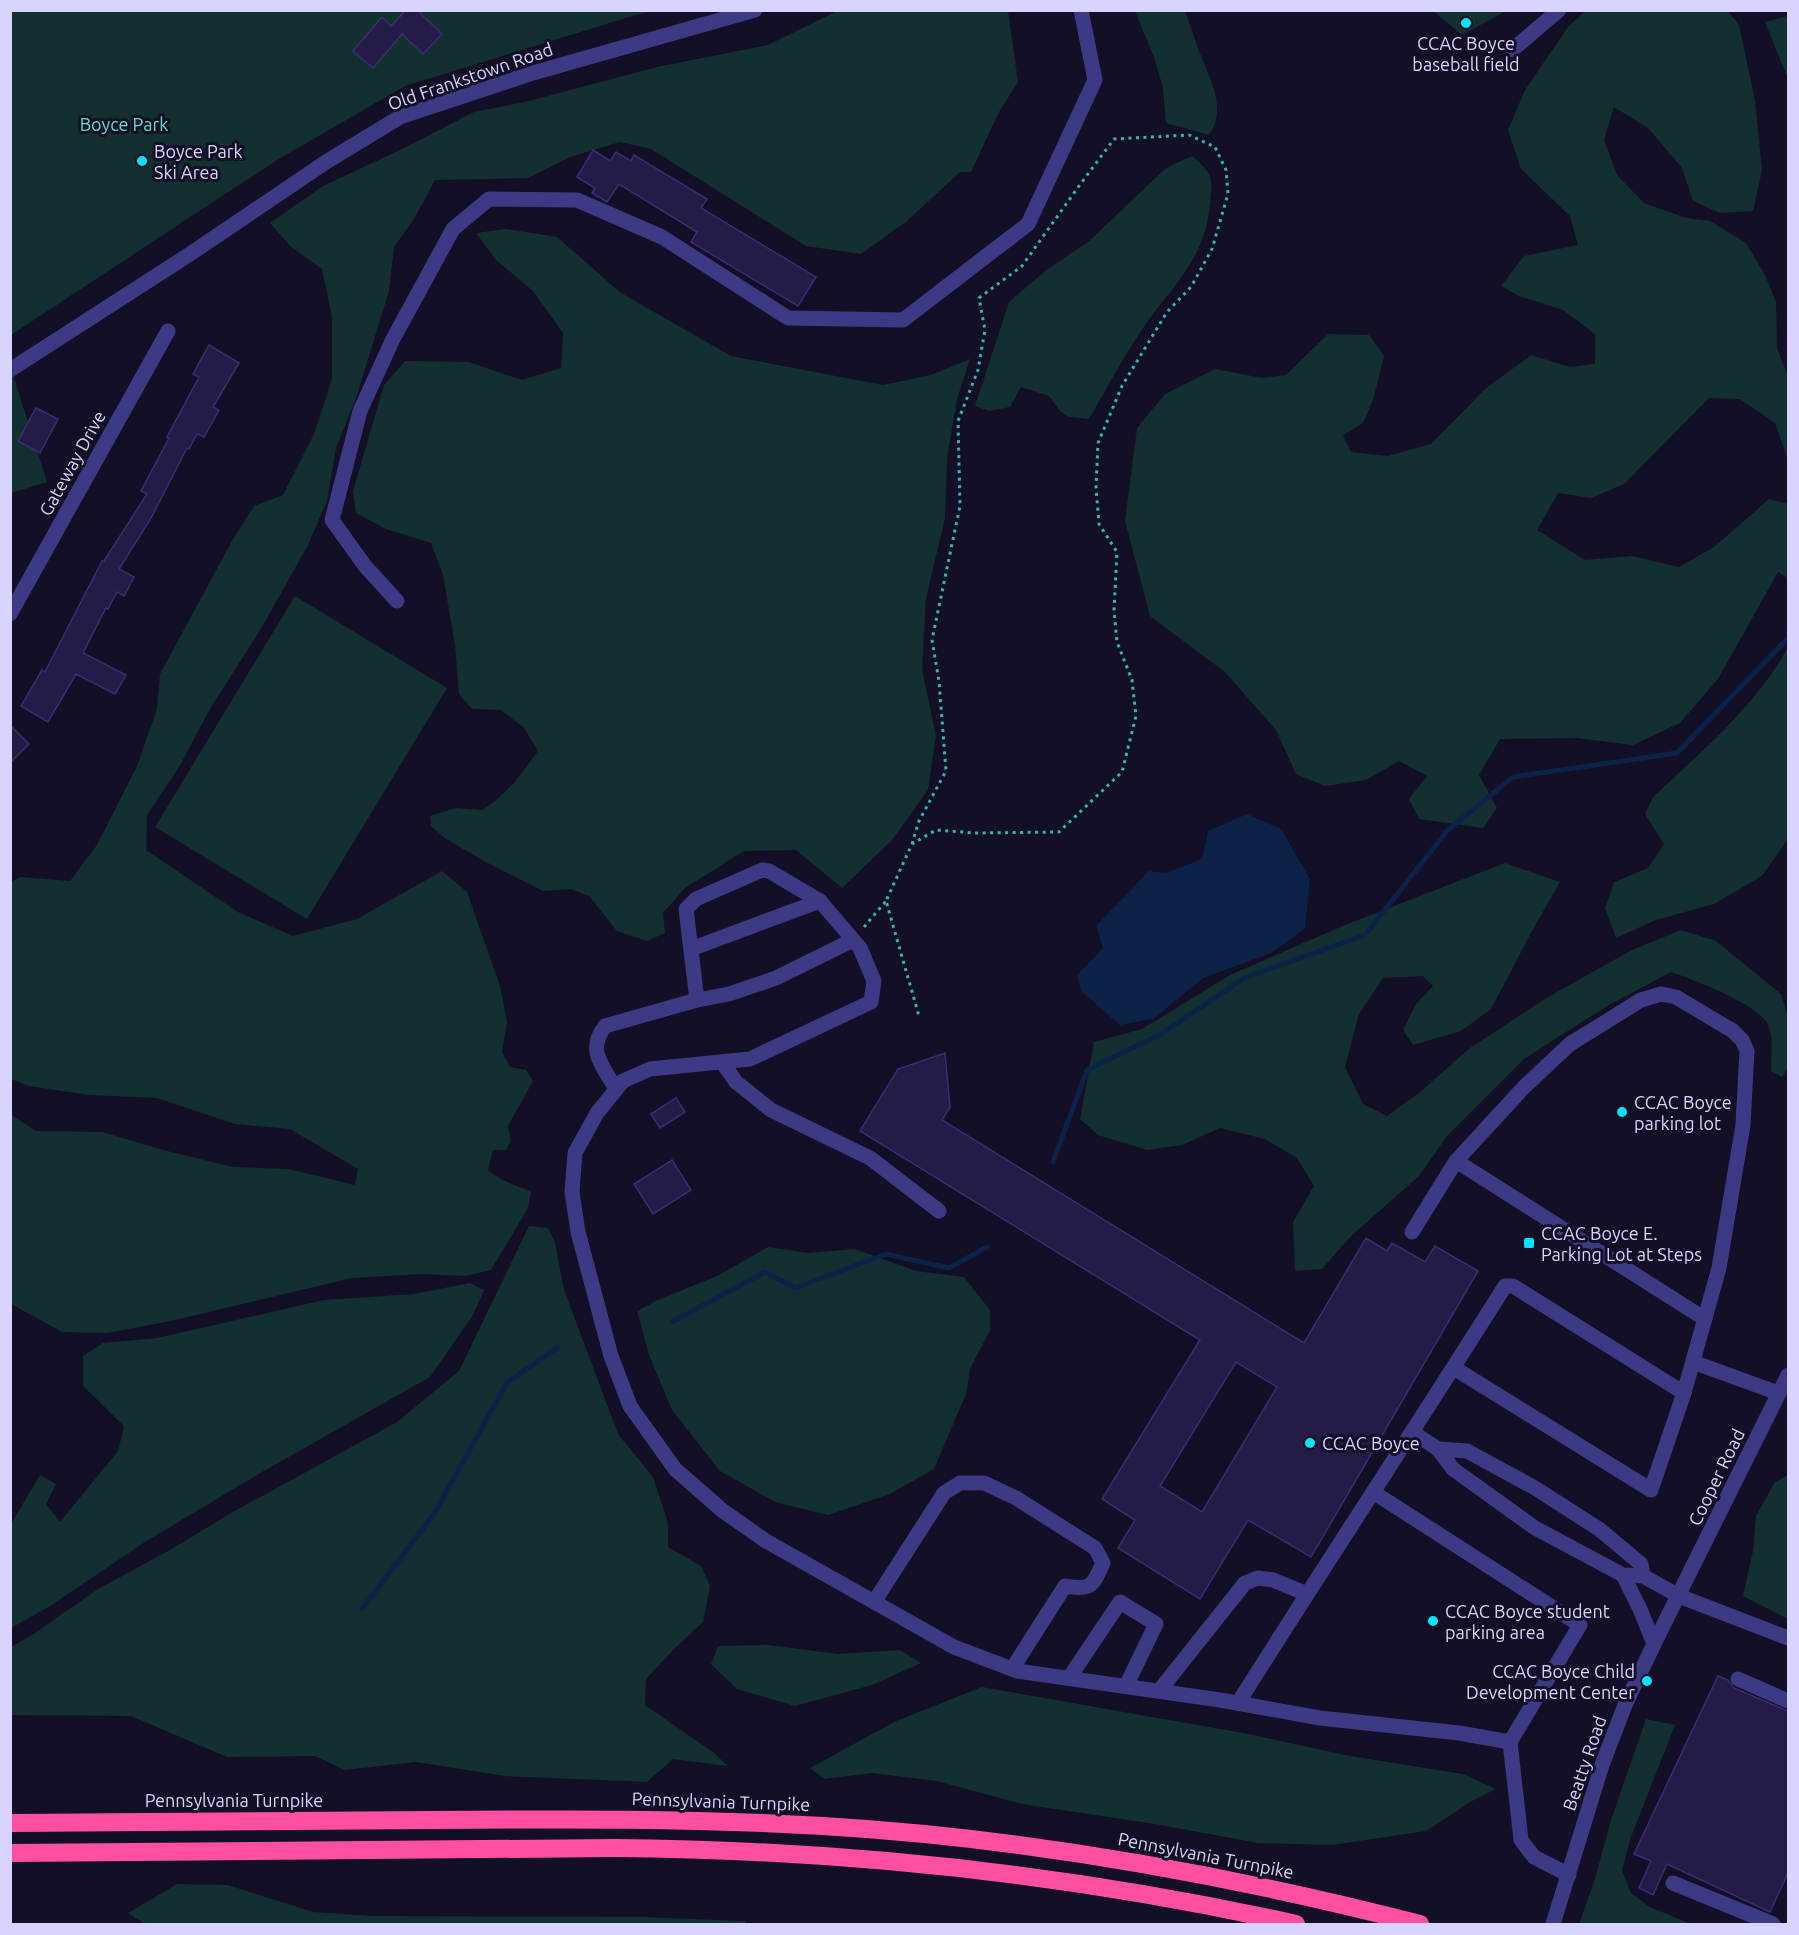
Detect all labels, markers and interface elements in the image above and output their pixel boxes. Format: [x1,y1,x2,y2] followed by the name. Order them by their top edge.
[1459,16,1473,30] marker: CCAC Boyce baseball field
[1412,33,1520,74] place label: CCAC Boyce baseball field
[385,38,555,114] street label: Old Frankstown Road
[80,114,168,134] park label: Boyce Park
[154,141,243,182] place label: Boyce Park Ski Area
[135,154,149,168] marker: Boyce Park Ski Area
[35,407,109,519] street label: Gateway Drive
[1634,1092,1732,1133] place label: CCAC Boyce parking lot
[1615,1105,1629,1119] marker: CCAC Boyce parking lot
[1541,1223,1702,1264] place label: CCAC Boyce E. Parking Lot at Steps
[1522,1236,1536,1250] marker: CCAC Boyce E. Parking Lot at Steps
[1684,1425,1748,1529] street label: Cooper Road
[1322,1433,1420,1453] place label: CCAC Boyce
[1303,1436,1317,1450] marker: CCAC Boyce
[1445,1601,1610,1642] place label: CCAC Boyce student parking area
[1426,1614,1440,1628] marker: CCAC Boyce student parking area
[1466,1661,1635,1702] place label: CCAC Boyce Child Development Center
[1640,1674,1654,1688] marker: CCAC Boyce Child Development Center
[1558,1713,1610,1813] street label: Beatty Road
[631,1788,811,1814] street label: Pennsylvania Turnpike
[145,1790,323,1810] street label: Pennsylvania Turnpike
[1116,1828,1296,1882] street label: Pennsylvania Turnpike

